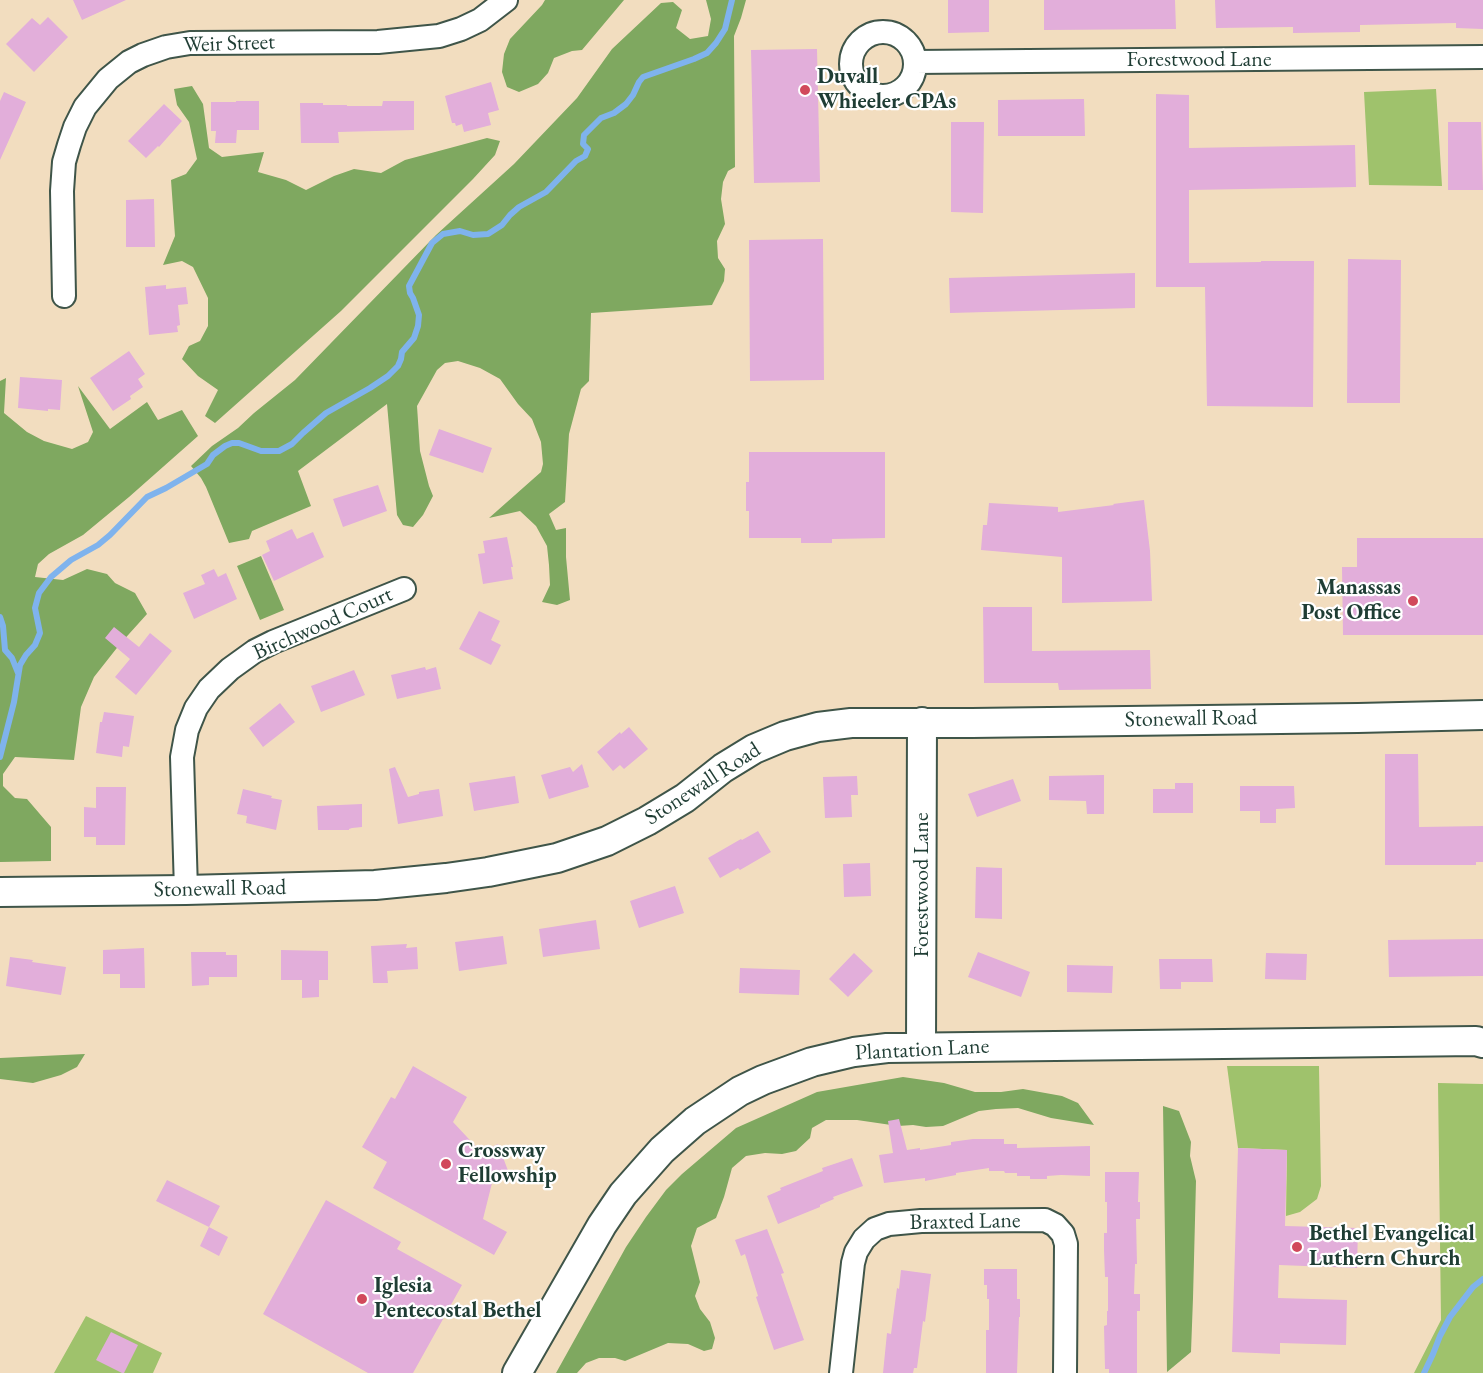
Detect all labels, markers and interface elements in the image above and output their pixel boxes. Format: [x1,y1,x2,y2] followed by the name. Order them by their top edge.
[183,29,275,59] street label: Weir Street
[1126,47,1272,73] street label: Forestwood Lane
[817,64,956,116] place label: Duvall Whieeler CPAs
[798,83,812,97] marker: Duvall Whieeler CPAs
[1301,575,1401,626] place label: Manassas Post Office
[249,582,397,666] street label: Birchwood Court
[1406,594,1420,608] marker: Manassas Post Office
[1124,705,1258,733] street label: Stonewall Road
[640,737,766,831] street label: Stonewall Road
[909,812,935,958] street label: Forestwood Lane
[153,875,287,903] street label: Stonewall Road
[854,1033,990,1067] street label: Plantation Lane
[458,1138,557,1190] place label: Crossway Fellowship
[439,1157,453,1171] marker: Crossway Fellowship
[909,1208,1021,1236] street label: Braxted Lane
[1309,1221,1475,1272] place label: Bethel Evangelical Luthern Church
[1290,1240,1304,1254] marker: Bethel Evangelical Luthern Church
[374,1273,542,1324] place label: Iglesia Pentecostal Bethel
[355,1292,369,1306] marker: Iglesia Pentecostal Bethel

